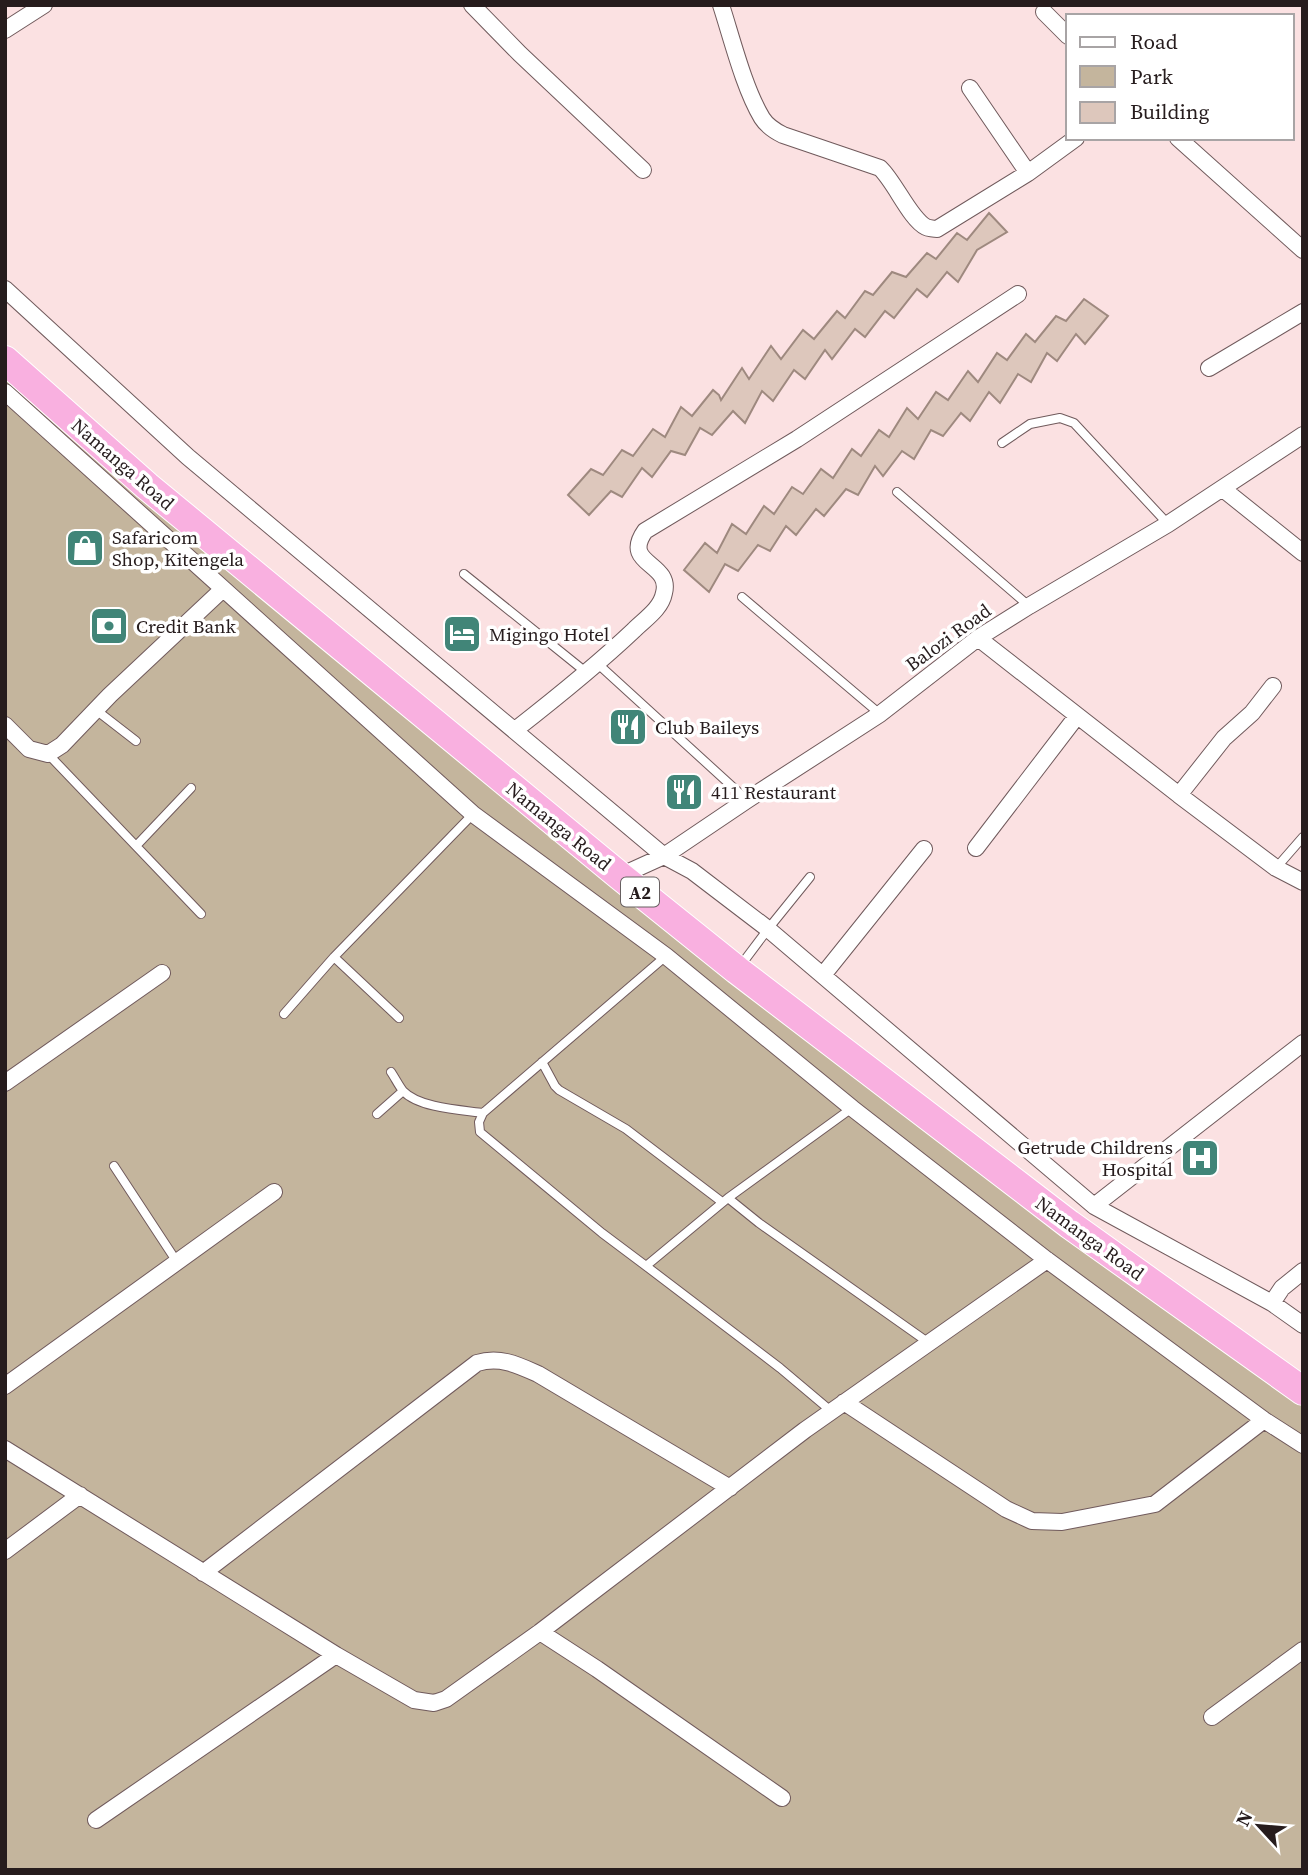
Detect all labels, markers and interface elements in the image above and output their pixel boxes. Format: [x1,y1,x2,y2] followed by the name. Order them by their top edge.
[1066,14,1294,140] legend
[1130,27,1178,56] text: Road
[1130,62,1174,91] text: Park
[1130,97,1209,126] text: Building
[66,412,180,516] street label: Namanga Road
[112,524,244,572] place label: Safaricom Shop, Kitengela
[64,527,106,569] shop icon: Safaricom Shop, Kitengela
[900,597,996,677] street label: Balozi Road
[88,605,130,647] bank icon: Credit Bank
[136,613,237,639] place label: Credit Bank
[441,613,483,655] hotel icon: Migingo Hotel
[489,621,610,647] place label: Migingo Hotel
[607,706,649,748] restaurant icon: Club Baileys
[655,714,759,740] place label: Club Baileys
[663,771,705,813] restaurant icon: 411 Restaurant
[501,776,617,877] street label: Namanga Road
[711,779,837,805] place label: 411 Restaurant
[621,878,659,906] road number: A2
[1018,1134,1173,1182] place label: Getrude Childrens Hospital
[1179,1137,1221,1179] hospital icon: Getrude Childrens Hospital
[1031,1190,1150,1286] street label: Namanga Road
[1224,1791,1294,1861] north arrow
[1229,1806,1259,1830] text: N

